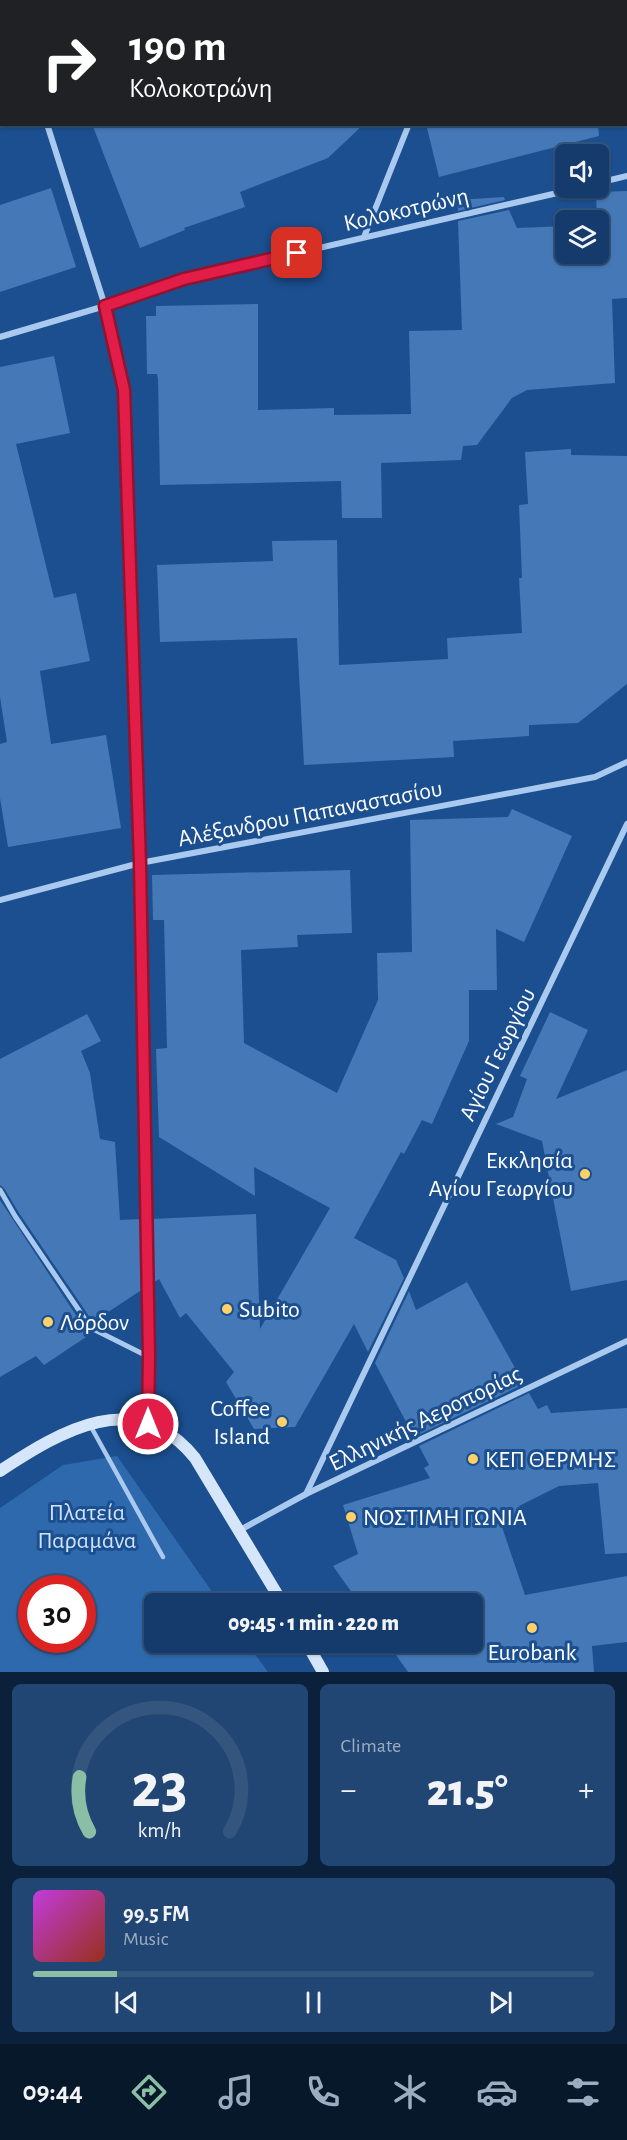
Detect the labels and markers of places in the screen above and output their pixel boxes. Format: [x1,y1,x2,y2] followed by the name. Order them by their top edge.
[271,227,322,278] pin
[429,1149,573,1201] place label: Εκκλησία Αγίου Γεωργίου
[578,1167,592,1181] marker: Εκκλησία Αγίου Γεωργίου
[239,1298,300,1322] place label: Subito
[220,1302,234,1316] marker: Subito
[60,1311,129,1335] place label: Λόρδον
[41,1315,55,1329] marker: Λόρδον
[210,1397,270,1449] place label: Coffee Island
[275,1415,289,1429] marker: Coffee Island
[485,1448,616,1472] place label: ΚΕΠ ΘΕΡΜΗΣ
[466,1452,480,1466] marker: ΚΕΠ ΘΕΡΜΗΣ
[363,1506,527,1530] place label: ΝΟΣΤΙΜΗ ΓΩΝΙΑ
[344,1510,358,1524] marker: ΝΟΣΤΙΜΗ ΓΩΝΙΑ
[525,1621,539,1635] marker: Eurobank
[487,1641,577,1665] place label: Eurobank

